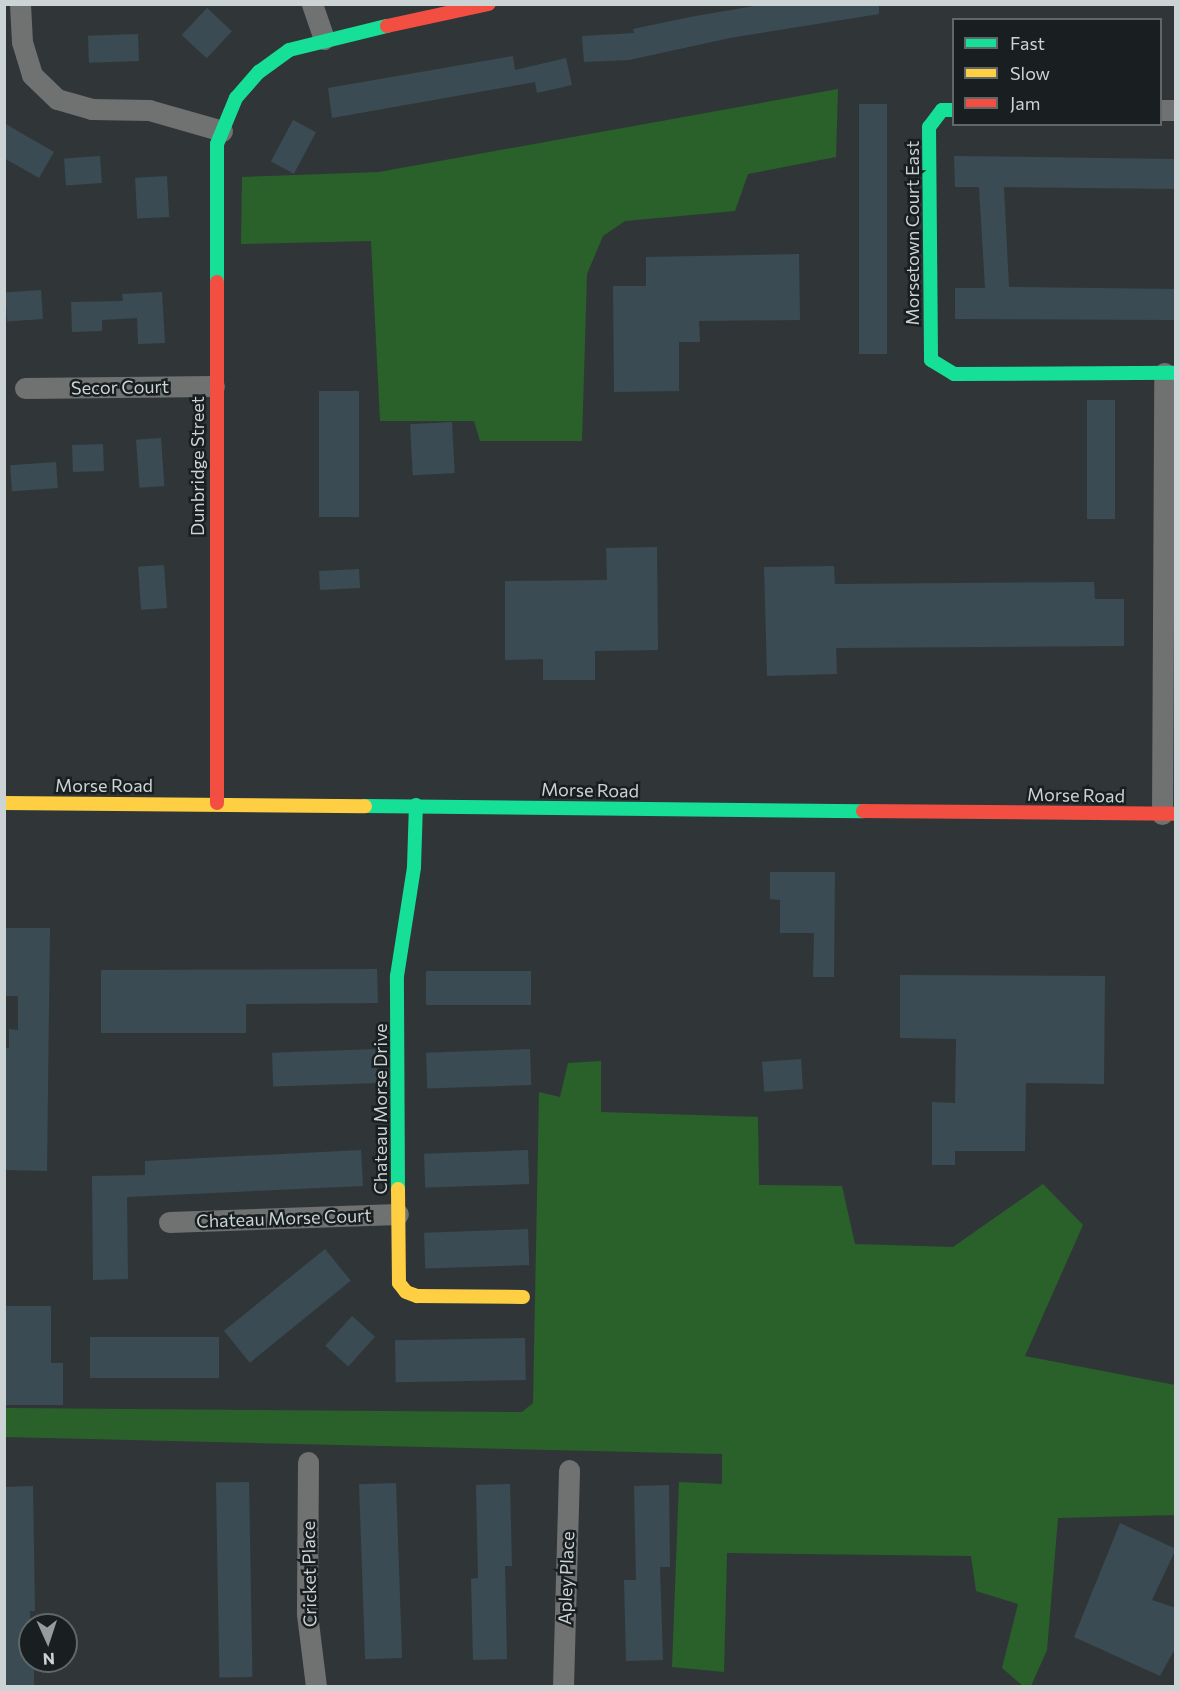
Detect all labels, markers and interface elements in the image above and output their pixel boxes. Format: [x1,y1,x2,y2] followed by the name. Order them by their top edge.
[952,18,1162,126] legend
[1010,32,1045,54] text: Fast
[1010,62,1050,84] text: Slow
[1010,92,1040,114] text: Jam
[901,140,923,326] street label: Morsetown Court East
[71,375,169,399] street label: Secor Court
[186,396,208,536] street label: Dunbridge Street
[55,774,153,796] street label: Morse Road
[541,778,639,802] street label: Morse Road
[1027,783,1125,807] street label: Morse Road
[369,1023,391,1195] street label: Chateau Morse Drive
[196,1204,372,1232] street label: Chateau Morse Court
[297,1521,321,1627] street label: Cricket Place
[554,1531,578,1625] street label: Apley Place
[18,1613,78,1673] north arrow
[42,1650,55,1669] text: N

